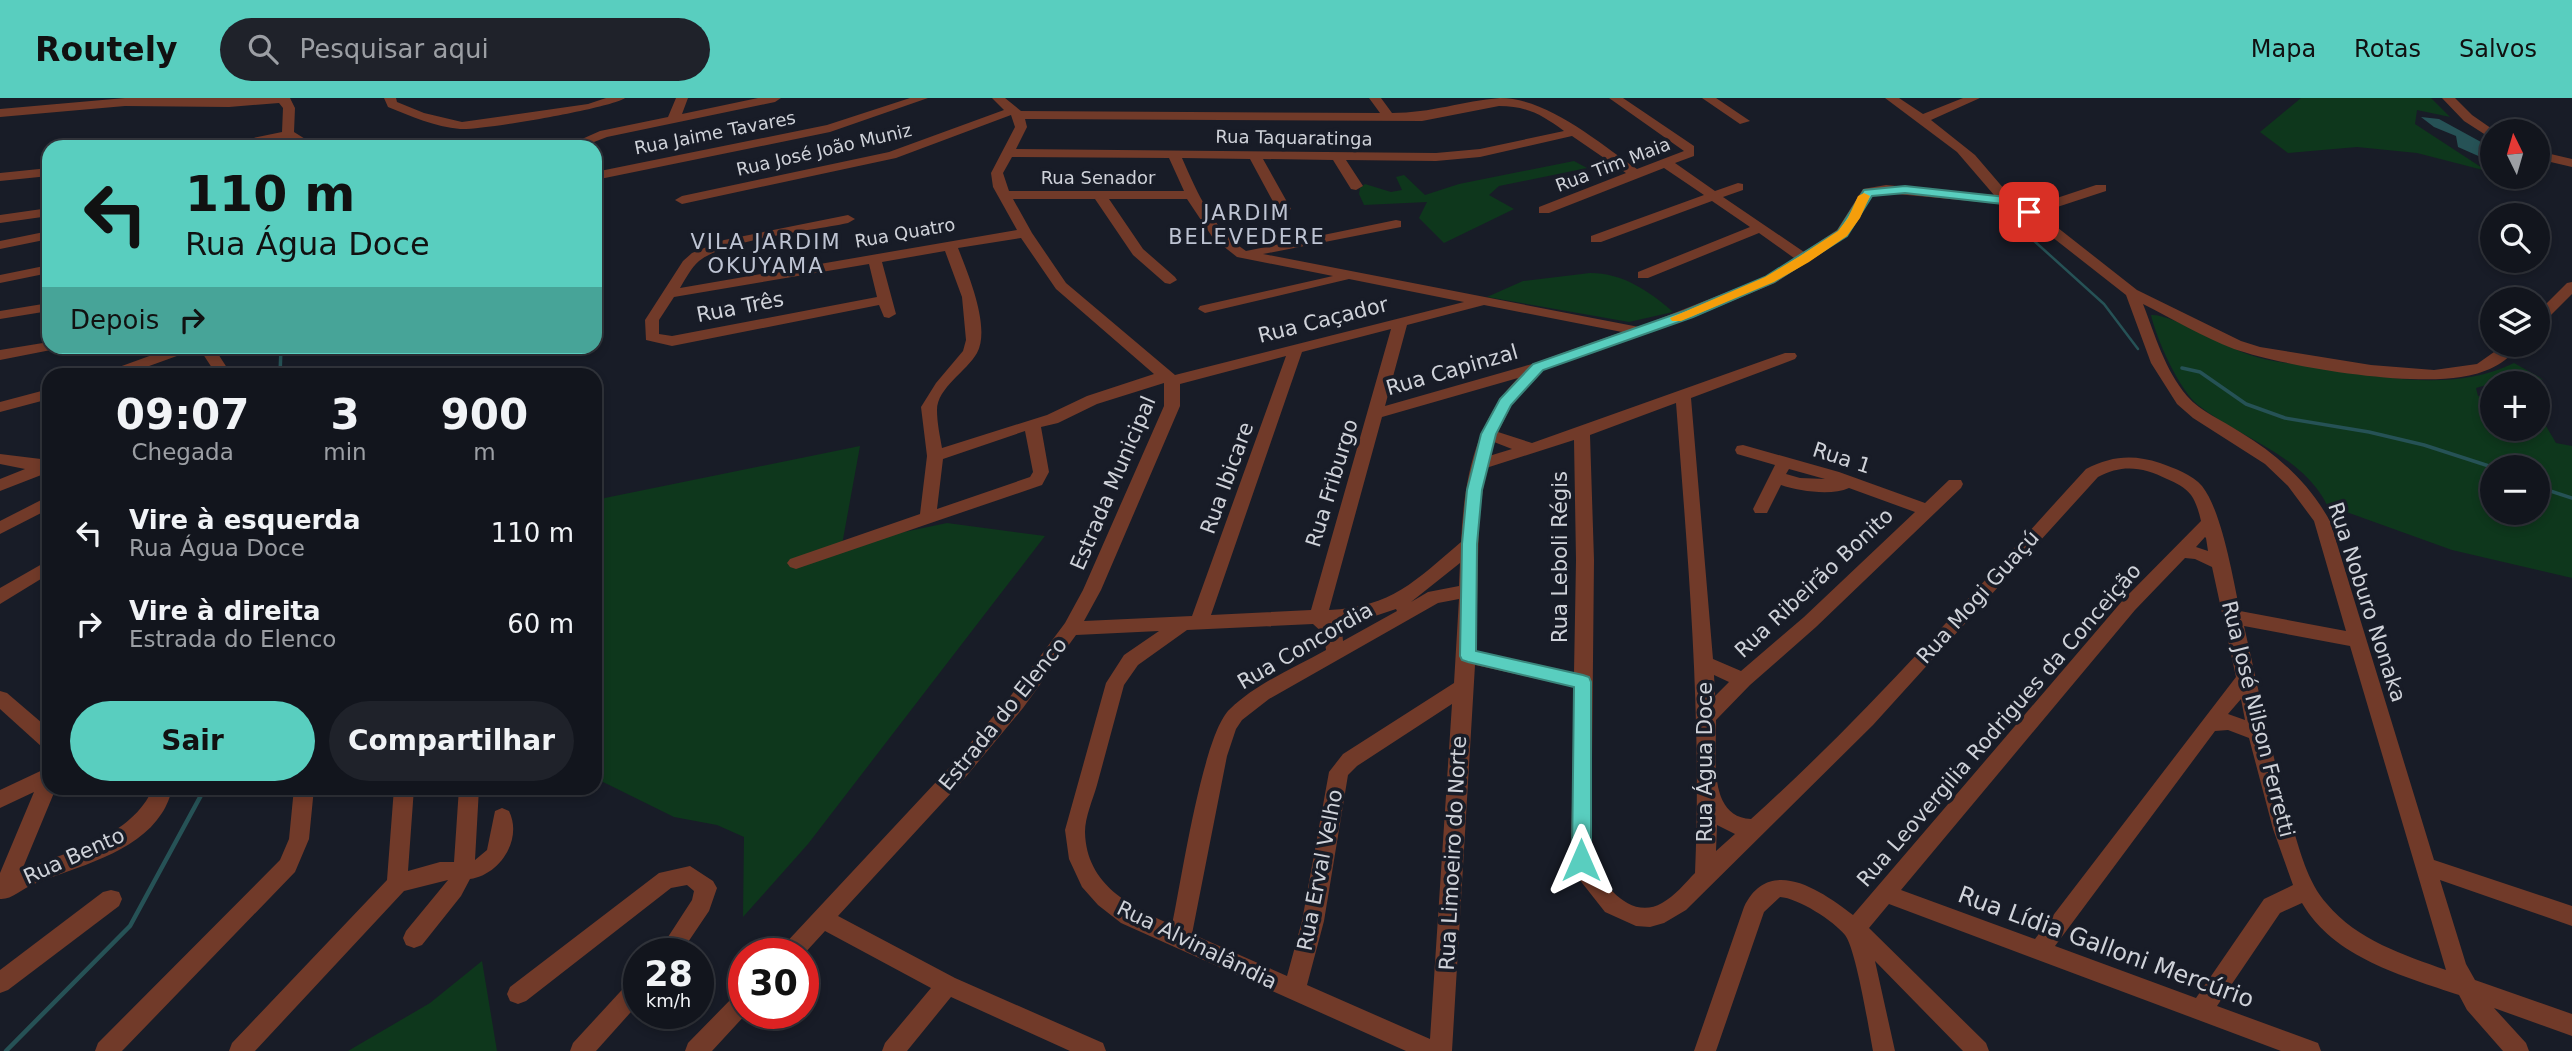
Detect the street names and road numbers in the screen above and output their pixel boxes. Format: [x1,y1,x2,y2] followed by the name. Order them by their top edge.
[633,107,797,158] street label: Rua Jaime Tavares
[734,119,914,180] street label: Rua José João Muniz
[1215,126,1373,149] street label: Rua Taquaratinga
[1553,133,1673,196] street label: Rua Tim Maia
[1041,167,1156,188] street label: Rua Senador
[853,213,957,252] street label: Rua Quatro
[694,287,786,327] street label: Rua Três
[1255,292,1391,348] street label: Rua Caçador
[1383,340,1521,400] street label: Rua Capinzal
[1065,392,1161,574] street label: Estrada Municipal
[1301,416,1363,550] street label: Rua Friburgo
[1196,419,1258,537] street label: Rua Ibicare
[1810,437,1874,479] street label: Rua 1
[1548,471,1572,643] street label: Rua Leboli Régis
[2323,499,2411,705] street label: Rua Noburo Nonaka
[1730,503,1898,663] street label: Rua Ribeirão Bonito
[1912,526,2044,668] street label: Rua Mogi Guaçú
[1852,559,2146,891] street label: Rua Leovergilia Rodrigues da Conceição
[1233,598,1377,694] street label: Rua Concordia
[2217,598,2299,840] street label: Rua José Nilson Ferretti
[934,633,1072,795] street label: Estrada do Elenco
[1692,682,1717,842] street label: Rua Água Doce
[1435,735,1471,971] street label: Rua Limoeiro do Norte
[1293,787,1347,953] street label: Rua Erval Velho
[20,823,128,889] street label: Rua Bento
[1954,880,2258,1014] street label: Rua Lídia Galloni Mercúrio
[1113,896,1281,994] street label: Rua Alvinalândia

